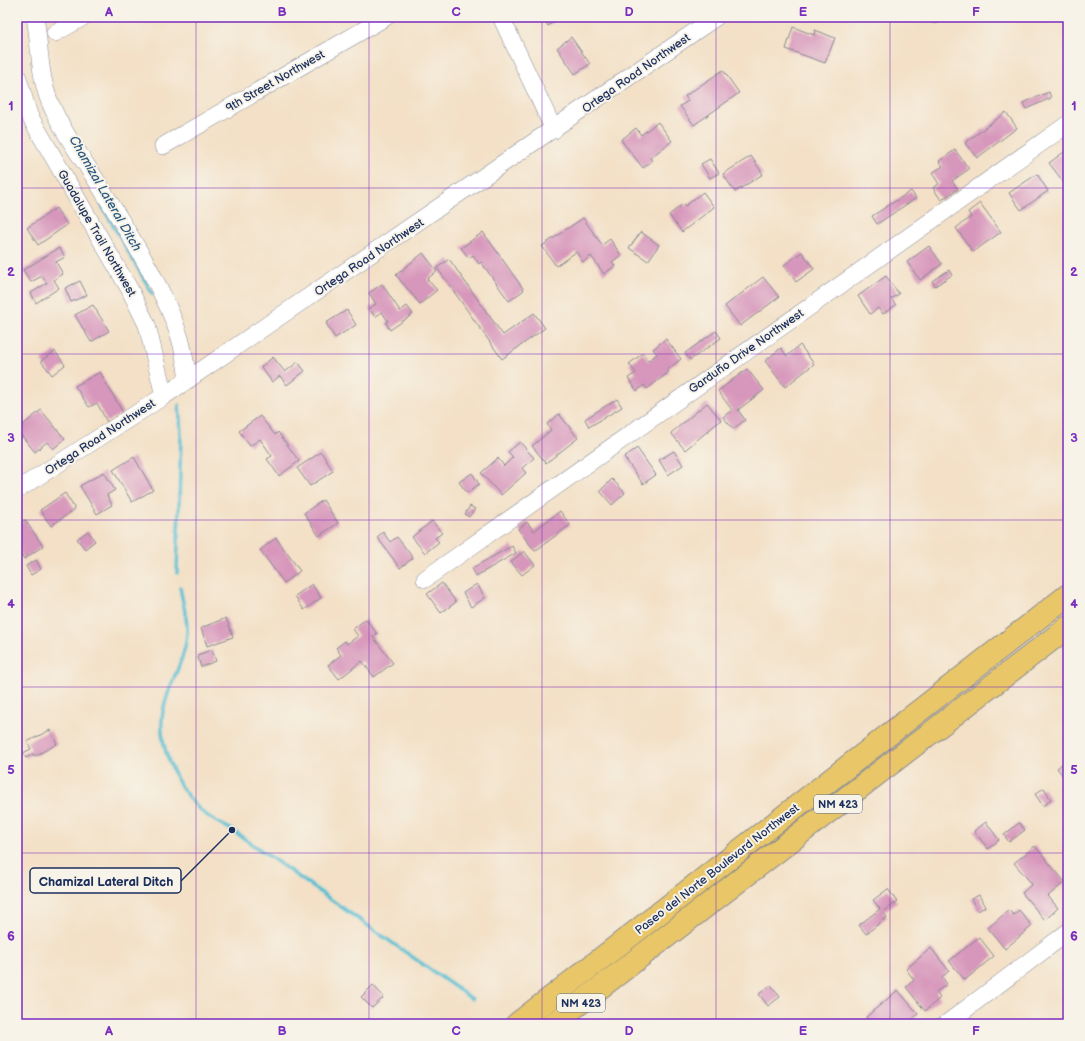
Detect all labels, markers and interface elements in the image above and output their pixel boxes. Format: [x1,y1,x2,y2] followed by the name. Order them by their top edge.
[104,4,113,20] text: A
[277,4,287,20] text: B
[451,4,461,20] text: C
[624,4,634,20] text: D
[799,4,808,20] text: E
[972,4,980,20] text: F
[579,30,693,116] street label: Ortega Road Northwest
[223,47,328,116] street label: 9th Street Northwest
[8,98,14,114] text: 1
[1071,98,1077,114] text: 1
[65,133,145,254] water label: Chamizal Lateral Ditch
[54,167,139,300] street label: Guadalupe Trail Northwest
[312,215,427,300] street label: Ortega Road Northwest
[7,264,15,280] text: 2
[1070,264,1078,280] text: 2
[686,306,807,397] street label: Garduño Drive Northwest
[42,396,159,479] street label: Ortega Road Northwest
[7,430,15,446] text: 3
[1070,430,1078,446] text: 3
[7,596,15,612] text: 4
[1070,596,1078,612] text: 4
[7,762,15,778] text: 5
[1070,762,1078,778] text: 5
[814,795,862,813] road number: NM 423
[632,801,803,938] street label: Paseo del Norte Boulevard Northwest
[30,868,181,893] callout: Chamizal Lateral Ditch
[39,874,173,890] text: Chamizal Lateral Ditch
[7,928,15,944] text: 6
[1070,928,1078,944] text: 6
[557,994,605,1012] road number: NM 423
[104,1023,113,1039] text: A
[277,1023,287,1039] text: B
[451,1023,461,1039] text: C
[624,1023,634,1039] text: D
[799,1023,808,1039] text: E
[972,1023,980,1039] text: F

